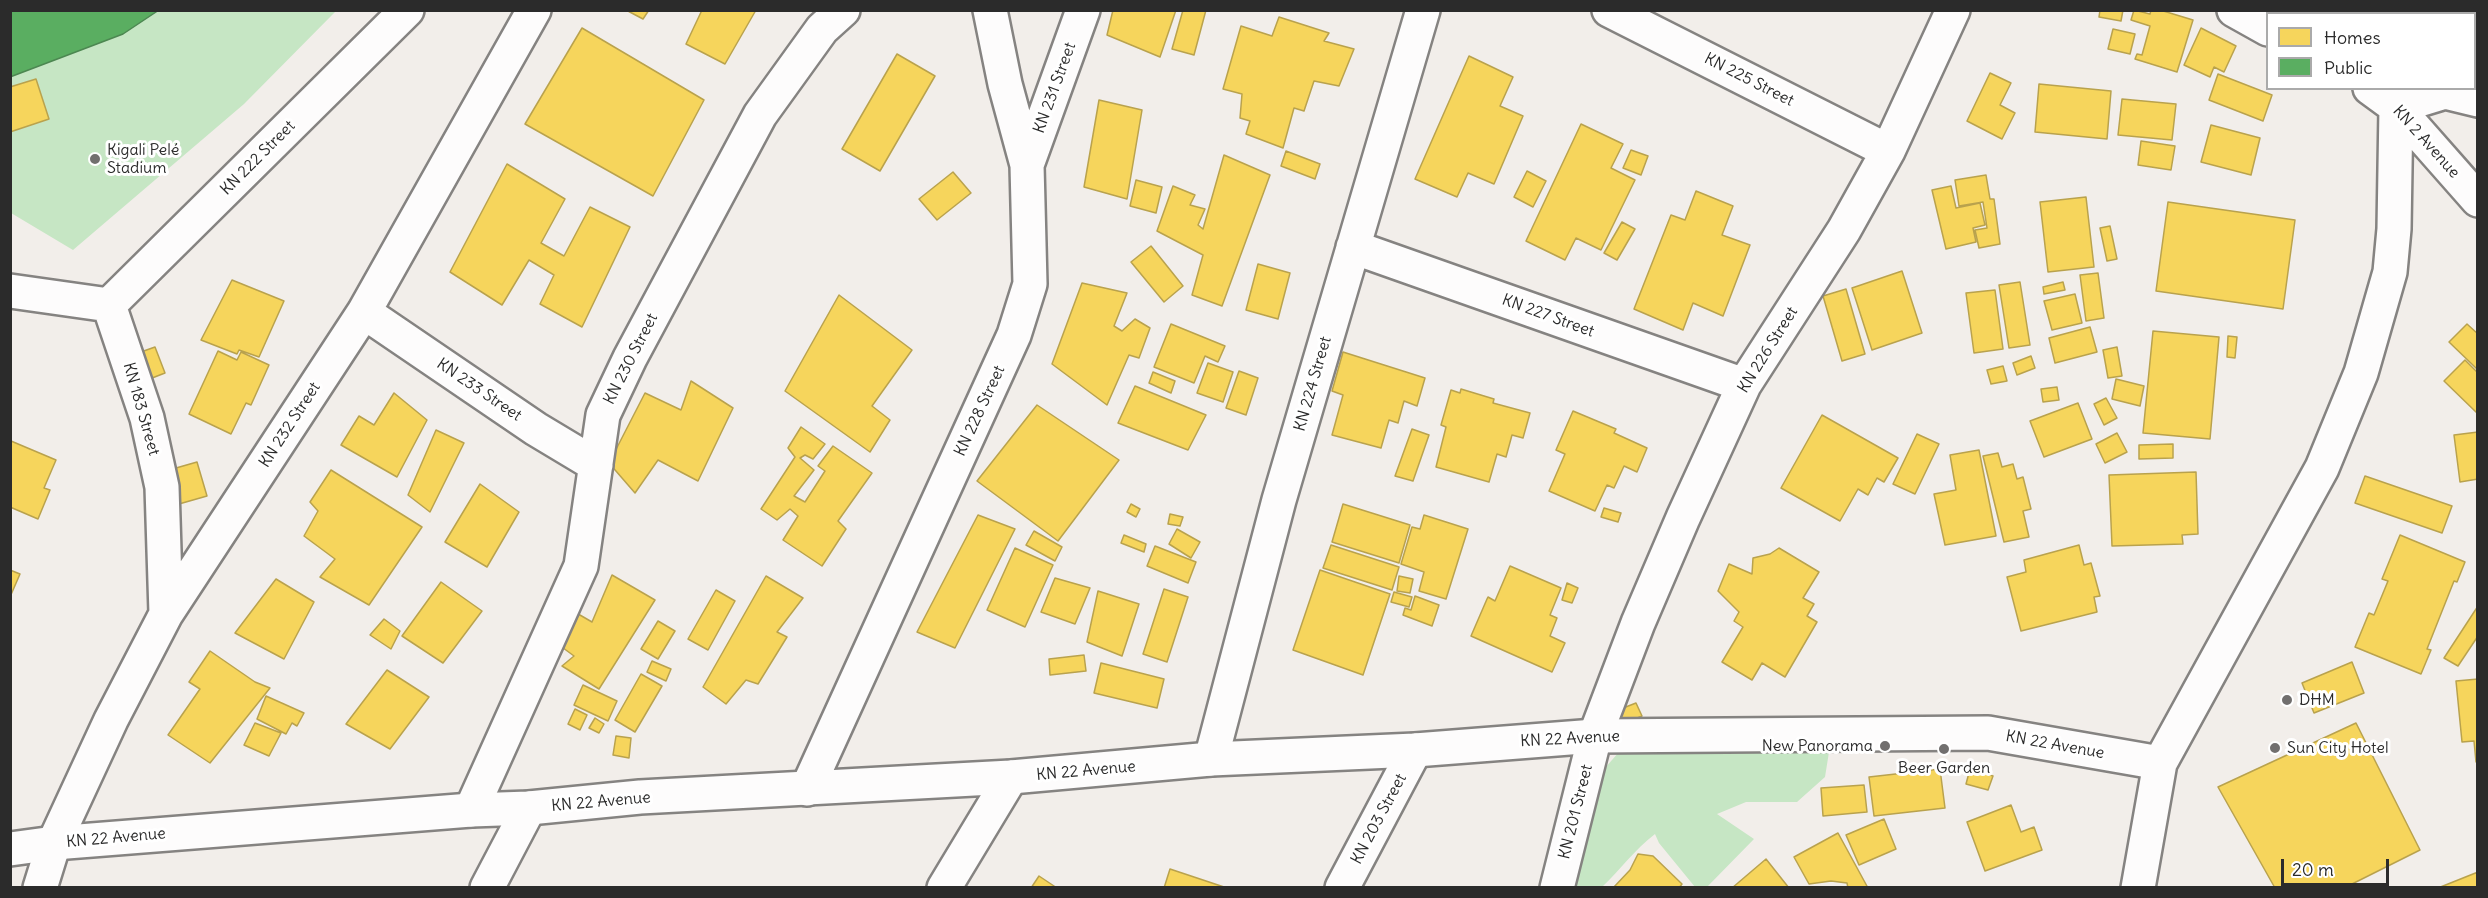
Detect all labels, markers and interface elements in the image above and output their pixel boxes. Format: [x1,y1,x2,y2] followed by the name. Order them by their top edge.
[2266,12,2476,90] legend
[2324,26,2381,49] text: Homes
[1030,40,1080,136] street label: KN 231 Street
[1701,49,1797,111] street label: KN 225 Street
[2324,56,2373,79] text: Public
[2388,102,2464,182] street label: KN 2 Avenue
[217,117,299,199] street label: KN 222 Street
[107,140,179,178] place label: Kigali Pelé Stadium
[88,152,102,166] marker: Kigali Pelé Stadium
[1499,290,1597,342] street label: KN 227 Street
[1734,303,1802,397] street label: KN 226 Street
[600,310,662,408] street label: KN 230 Street
[1290,334,1336,434] street label: KN 224 Street
[433,355,525,425] street label: KN 233 Street
[119,360,163,458] street label: KN 183 Street
[951,363,1009,459] street label: KN 228 Street
[255,379,325,471] street label: KN 232 Street
[2299,690,2335,710] place label: DHM
[2280,693,2294,707] marker: DHM
[1520,727,1620,751] street label: KN 22 Avenue
[2004,727,2106,763] street label: KN 22 Avenue
[1762,736,1873,756] place label: New Panorama
[2287,738,2389,758] place label: Sun City Hotel
[1878,739,1892,753] marker: New Panorama
[2268,741,2282,755] marker: Sun City Hotel
[1937,742,1951,756] marker: Beer Garden
[1035,757,1137,785] street label: KN 22 Avenue
[1898,758,1990,778] place label: Beer Garden
[1555,763,1597,861] street label: KN 201 Street
[1347,771,1411,867] street label: KN 203 Street
[550,788,652,816] street label: KN 22 Avenue
[65,824,167,852] street label: KN 22 Avenue
[2284,847,2392,885] scale bar
[2292,858,2334,881] text: 20 m

